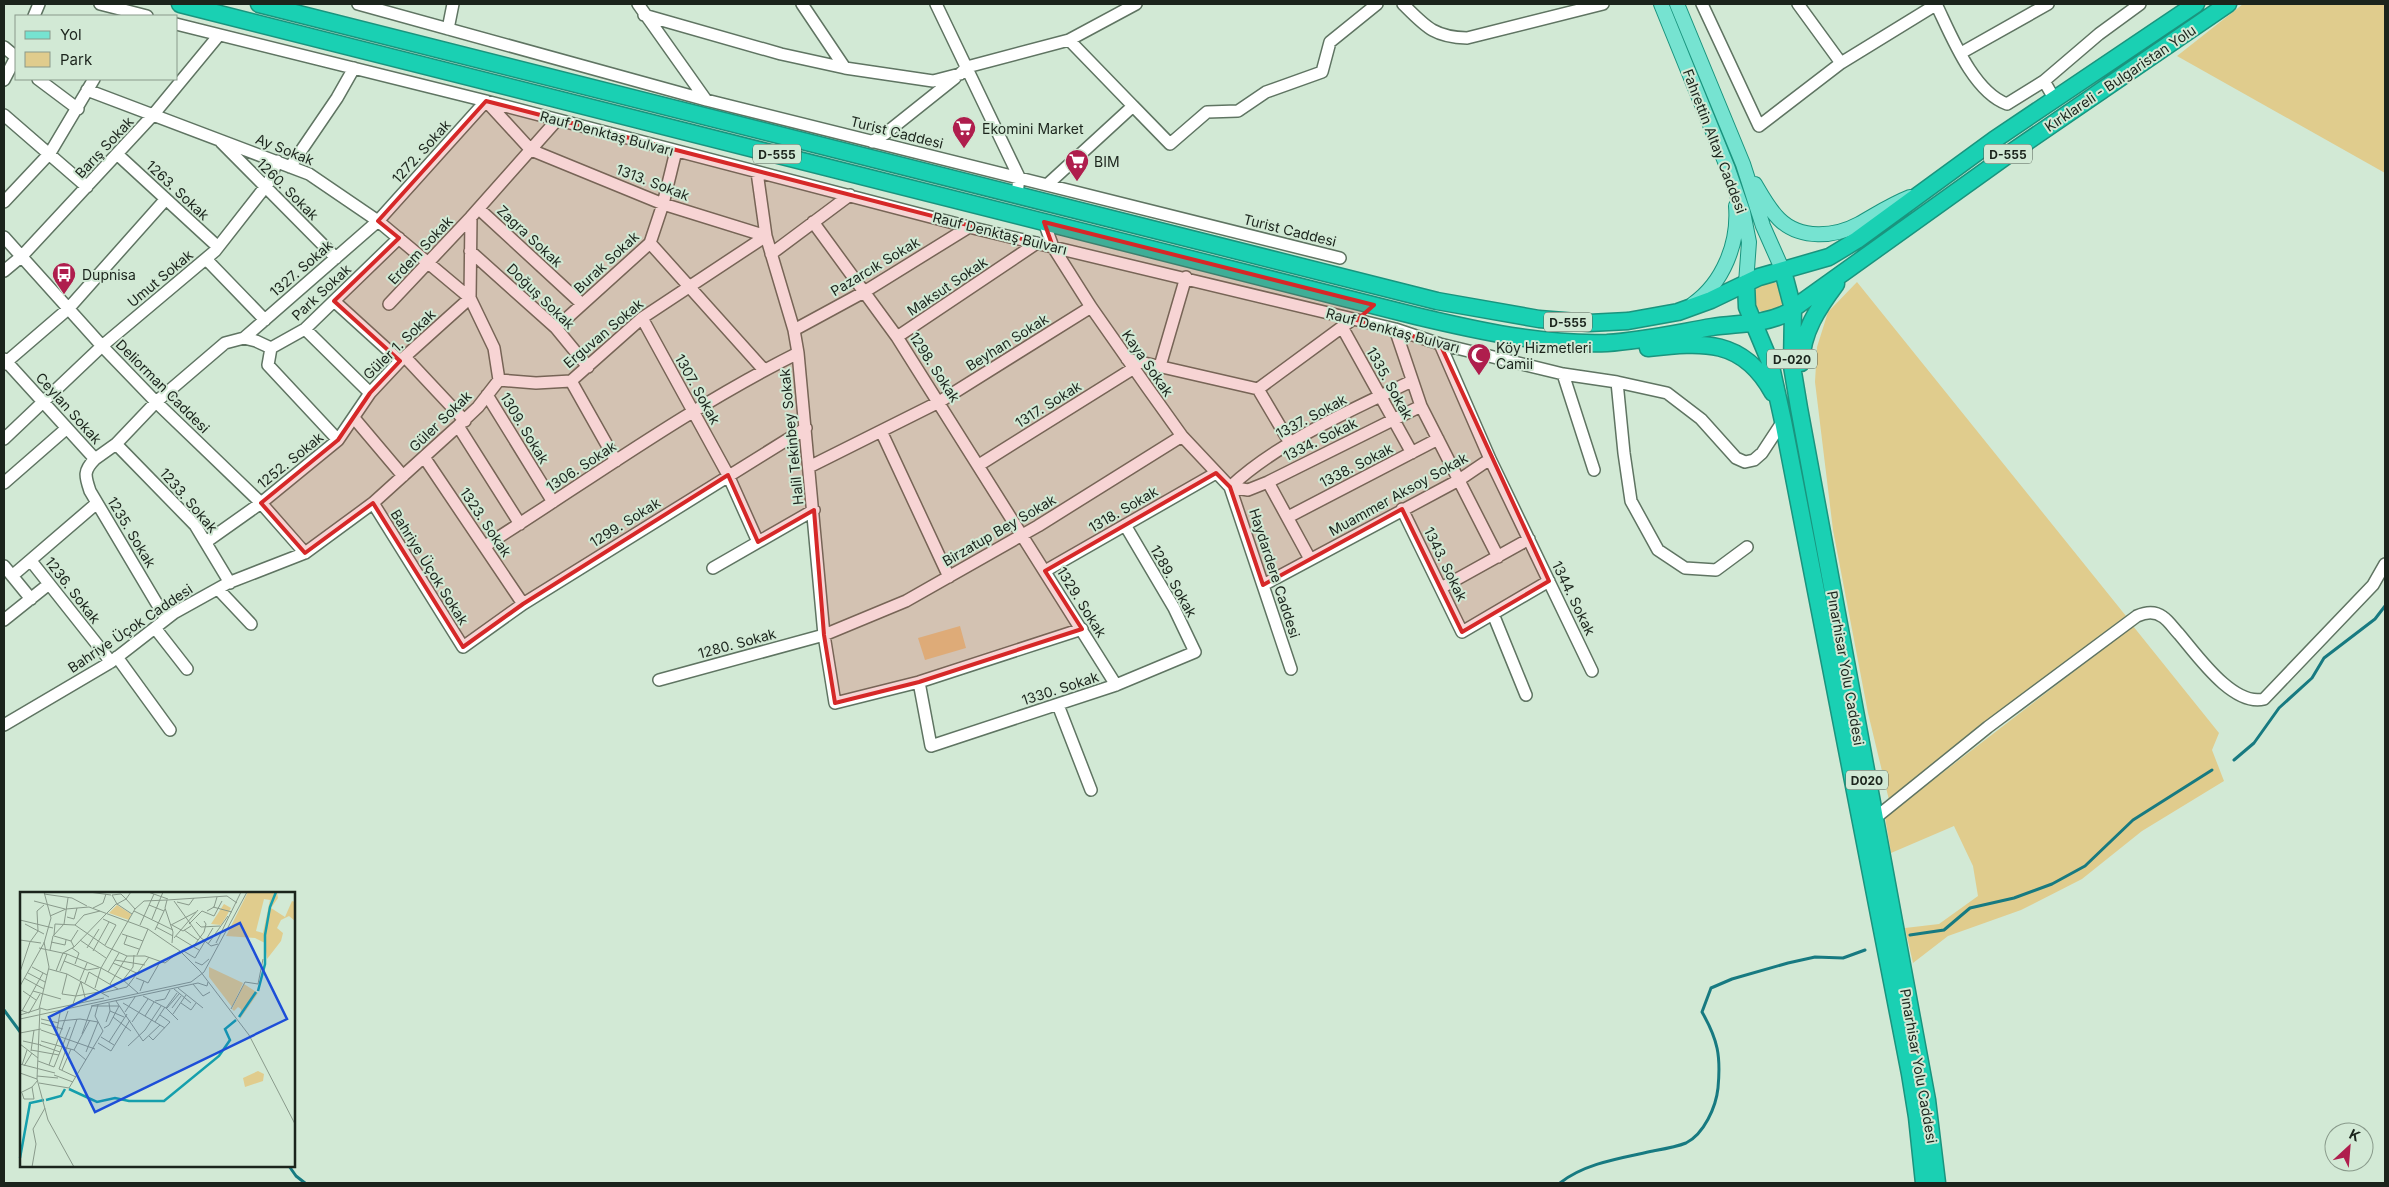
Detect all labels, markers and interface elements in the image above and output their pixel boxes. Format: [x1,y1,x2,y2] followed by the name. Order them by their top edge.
[15,15,178,80] legend
[2041,21,2199,135] street label: Kırklareli - Bulgaristan Yolu
[60,25,82,44] text: Yol
[60,50,93,69] text: Park
[1680,66,1750,216] street label: Fahrettin Altay Caddesi
[538,107,676,159] street label: Rauf Denktaş Bulvarı
[849,112,945,152] street label: Turist Caddesi
[71,113,137,181] street label: Barış Sokak
[951,115,977,149] supermarket icon: Ekomini Market
[388,116,454,186] street label: 1272. Sokak
[982,120,1084,137] place label: Ekomini Market
[253,130,317,168] street label: Ay Sokak
[753,144,801,164] road number: D-555
[1984,144,2032,164] road number: D-555
[1064,148,1090,182] supermarket icon: BIM
[1094,153,1120,170] place label: BIM
[254,155,323,224] street label: 1260. Sokak
[143,157,213,224] street label: 1263. Sokak
[614,160,692,204] street label: 1313. Sokak
[494,202,566,271] street label: Zagra Sokak
[931,208,1069,258] street label: Rauf Denktaş Bulvarı
[1242,210,1338,250] street label: Turist Caddesi
[384,212,456,288] street label: Erdem Sokak
[570,227,642,296] street label: Burak Sokak
[827,233,923,299] street label: Pazarcık Sokak
[266,236,336,300] street label: 1327. Sokak
[124,246,196,310] street label: Umut Sokak
[904,253,991,319] street label: Maksut Sokak
[288,260,354,324] street label: Park Sokak
[504,260,579,333] street label: Doğuş Sokak
[51,261,77,295] bus stop icon: Dupnisa
[82,266,136,283] place label: Dupnisa
[560,295,647,371] street label: Erguvan Sokak
[1324,304,1462,356] street label: Rauf Denktaş Bulvarı
[359,305,439,383] street label: Güler 1. Sokak
[963,310,1052,374] street label: Beyhan Sokak
[1544,313,1592,332] road number: D-555
[1119,326,1177,400] street label: Kaya Sokak
[906,329,964,405] street label: 1298. Sokak
[113,336,213,436] street label: Deliorman Caddesi
[1496,339,1592,372] place label: Köy Hizmetleri Camii
[1466,342,1492,376] mosque icon: Köy Hizmetleri Camii
[1363,344,1417,422] street label: 1335. Sokak
[1767,349,1817,368] road number: D-020
[672,351,724,427] street label: 1307. Sokak
[775,368,807,506] street label: Halil Tekinbey Sokak
[33,369,106,447] street label: Ceylan Sokak
[1012,377,1084,431] street label: 1317. Sokak
[405,387,475,455] street label: Güler Sokak
[497,389,553,467] street label: 1309. Sokak
[1273,390,1350,442] street label: 1337. Sokak
[1280,414,1360,464] street label: 1334. Sokak
[254,428,327,492] street label: 1252. Sokak
[543,437,619,495] street label: 1306. Sokak
[1317,439,1396,491] street label: 1338. Sokak
[1326,449,1471,539] street label: Muammer Aksoy Sokak
[156,464,222,536] street label: 1233. Sokak
[1085,482,1161,536] street label: 1318. Sokak
[457,484,516,560] street label: 1323. Sokak
[939,490,1059,569] street label: Birzatup Bey Sokak
[587,493,664,550] street label: 1299. Sokak
[104,494,160,571] street label: 1235. Sokak
[388,506,473,628] street label: Bahriye Üçok Sokak
[1246,506,1304,640] street label: Haydardere Caddesi
[1421,524,1471,604] street label: 1343. Sokak
[1147,542,1201,620] street label: 1289. Sokak
[42,553,104,627] street label: 1236. Sokak
[1549,558,1599,638] street label: 1344. Sokak
[1054,564,1111,641] street label: 1329. Sokak
[65,580,195,676] street label: Bahriye Üçok Caddesi
[1824,589,1868,747] street label: Pınarhisar Yolu Caddesi
[696,624,778,662] street label: 1280. Sokak
[1019,667,1101,708] street label: 1330. Sokak
[1846,770,1888,790] road number: D020
[20,892,295,1167] inset map
[1897,987,1941,1145] street label: Pınarhisar Yolu Caddesi
[2324,1122,2374,1172] north arrow
[2347,1125,2363,1145] text: K

